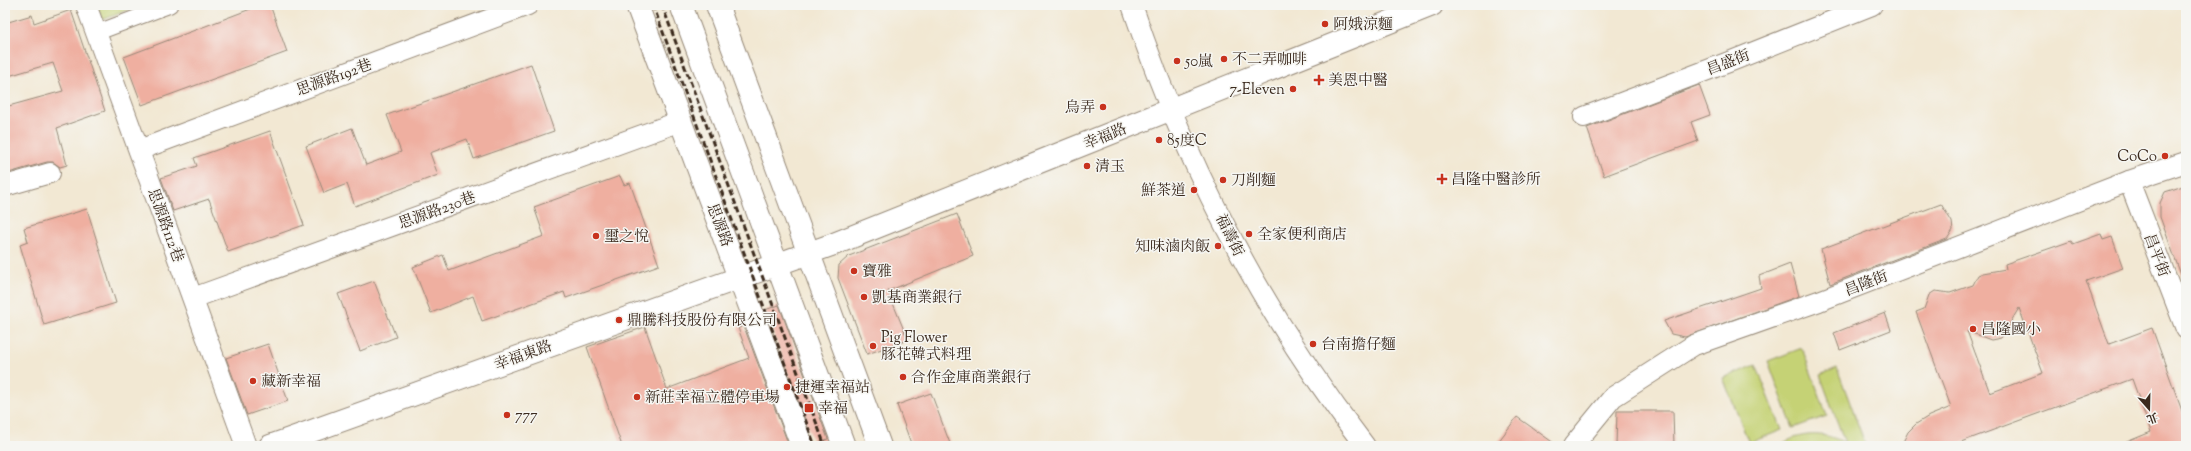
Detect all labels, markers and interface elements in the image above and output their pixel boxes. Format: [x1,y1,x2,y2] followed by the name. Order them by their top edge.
[1333,15,1393,36] place label: 阿娥涼麵
[1320,19,1330,29] marker: 阿娥涼麵
[1704,46,1753,81] street label: 昌盛街
[1232,50,1307,71] place label: 不二弄咖啡
[1184,52,1213,73] place label: 50嵐
[1219,54,1229,64] marker: 不二弄咖啡
[294,55,375,102] street label: 思源路192巷
[1172,56,1182,66] marker: 50嵐
[1328,71,1388,92] place label: 美恩中醫
[1313,74,1325,86] marker: 美恩中醫
[1230,80,1285,101] place label: 7-Eleven
[1288,84,1298,94] marker: 7-Eleven
[1065,98,1095,119] place label: 烏弄
[1098,102,1108,112] marker: 烏弄
[1081,119,1130,156] street label: 幸福路
[1167,131,1207,152] place label: 85度C
[1154,135,1164,145] marker: 85度C
[2117,147,2157,168] place label: CoCo
[2160,151,2170,161] marker: CoCo
[1095,157,1125,178] place label: 清玉
[1082,161,1092,171] marker: 清玉
[1451,170,1541,191] place label: 昌隆中醫診所
[1231,171,1276,192] place label: 刀削麵
[1436,173,1448,185] marker: 昌隆中醫診所
[1218,175,1228,185] marker: 刀削麵
[1141,181,1186,202] place label: 鮮茶道
[1189,185,1199,195] marker: 鮮茶道
[142,186,188,265] street label: 思源路112巷
[396,188,479,235] street label: 思源路230巷
[701,201,736,250] street label: 思源路
[1209,211,1248,260] street label: 福壽街
[1257,225,1347,246] place label: 全家便利商店
[604,227,649,248] place label: 璽之悅
[1244,229,1254,239] marker: 全家便利商店
[591,231,601,241] marker: 璽之悅
[2138,231,2173,280] street label: 昌平街
[1135,237,1210,258] place label: 知味滷肉飯
[1213,241,1223,251] marker: 知味滷肉飯
[862,262,892,283] place label: 寶雅
[849,266,859,276] marker: 寶雅
[1842,267,1891,302] street label: 昌隆街
[872,288,962,309] place label: 凱基商業銀行
[859,292,869,302] marker: 凱基商業銀行
[627,311,777,332] place label: 鼎騰科技股份有限公司
[614,315,624,325] marker: 鼎騰科技股份有限公司
[1981,320,2041,341] place label: 昌隆國小
[1968,324,1978,334] marker: 昌隆國小
[881,328,972,366] place label: Pig Flower 豚花韓式料理
[1321,335,1396,356] place label: 台南擔仔麵
[492,336,555,377] street label: 幸福東路
[1308,339,1318,349] marker: 台南擔仔麵
[868,341,878,351] marker: Pig Flower 豚花韓式料理
[911,368,1031,389] place label: 合作金庫商業銀行
[261,372,321,393] place label: 藏新幸福
[898,372,908,382] marker: 合作金庫商業銀行
[248,376,258,386] marker: 藏新幸福
[795,378,870,399] place label: 捷運幸福站
[782,382,792,392] marker: 捷運幸福站
[645,388,780,409] place label: 新莊幸福立體停車場
[2129,389,2169,429] north arrow
[632,392,642,402] marker: 新莊幸福立體停車場
[818,399,848,420] place label: 幸福
[803,402,815,414] marker: 幸福
[515,406,538,427] place label: 777
[2144,408,2160,427] text: 北
[502,410,512,420] marker: 777

